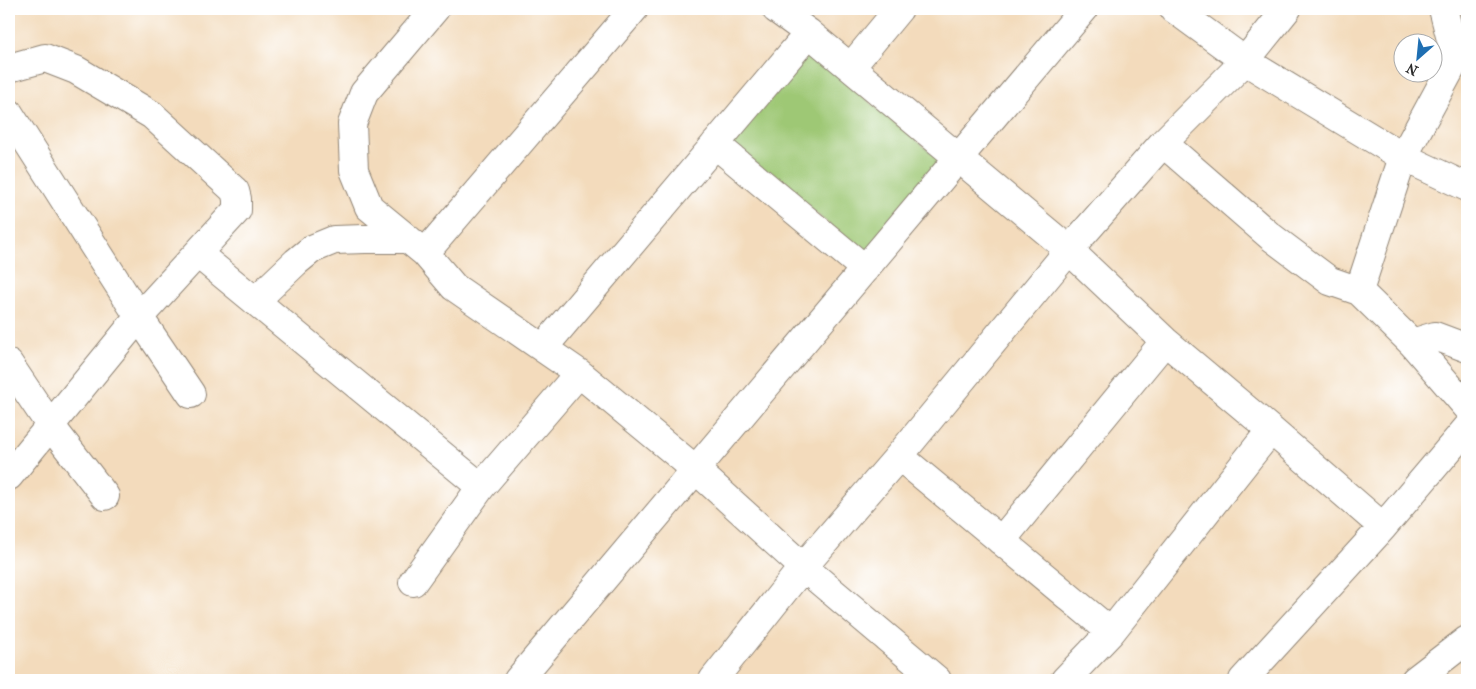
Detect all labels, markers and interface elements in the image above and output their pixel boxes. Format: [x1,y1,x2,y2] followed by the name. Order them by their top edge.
[1394,32,1444,82] north arrow
[1403,59,1421,79] text: N

